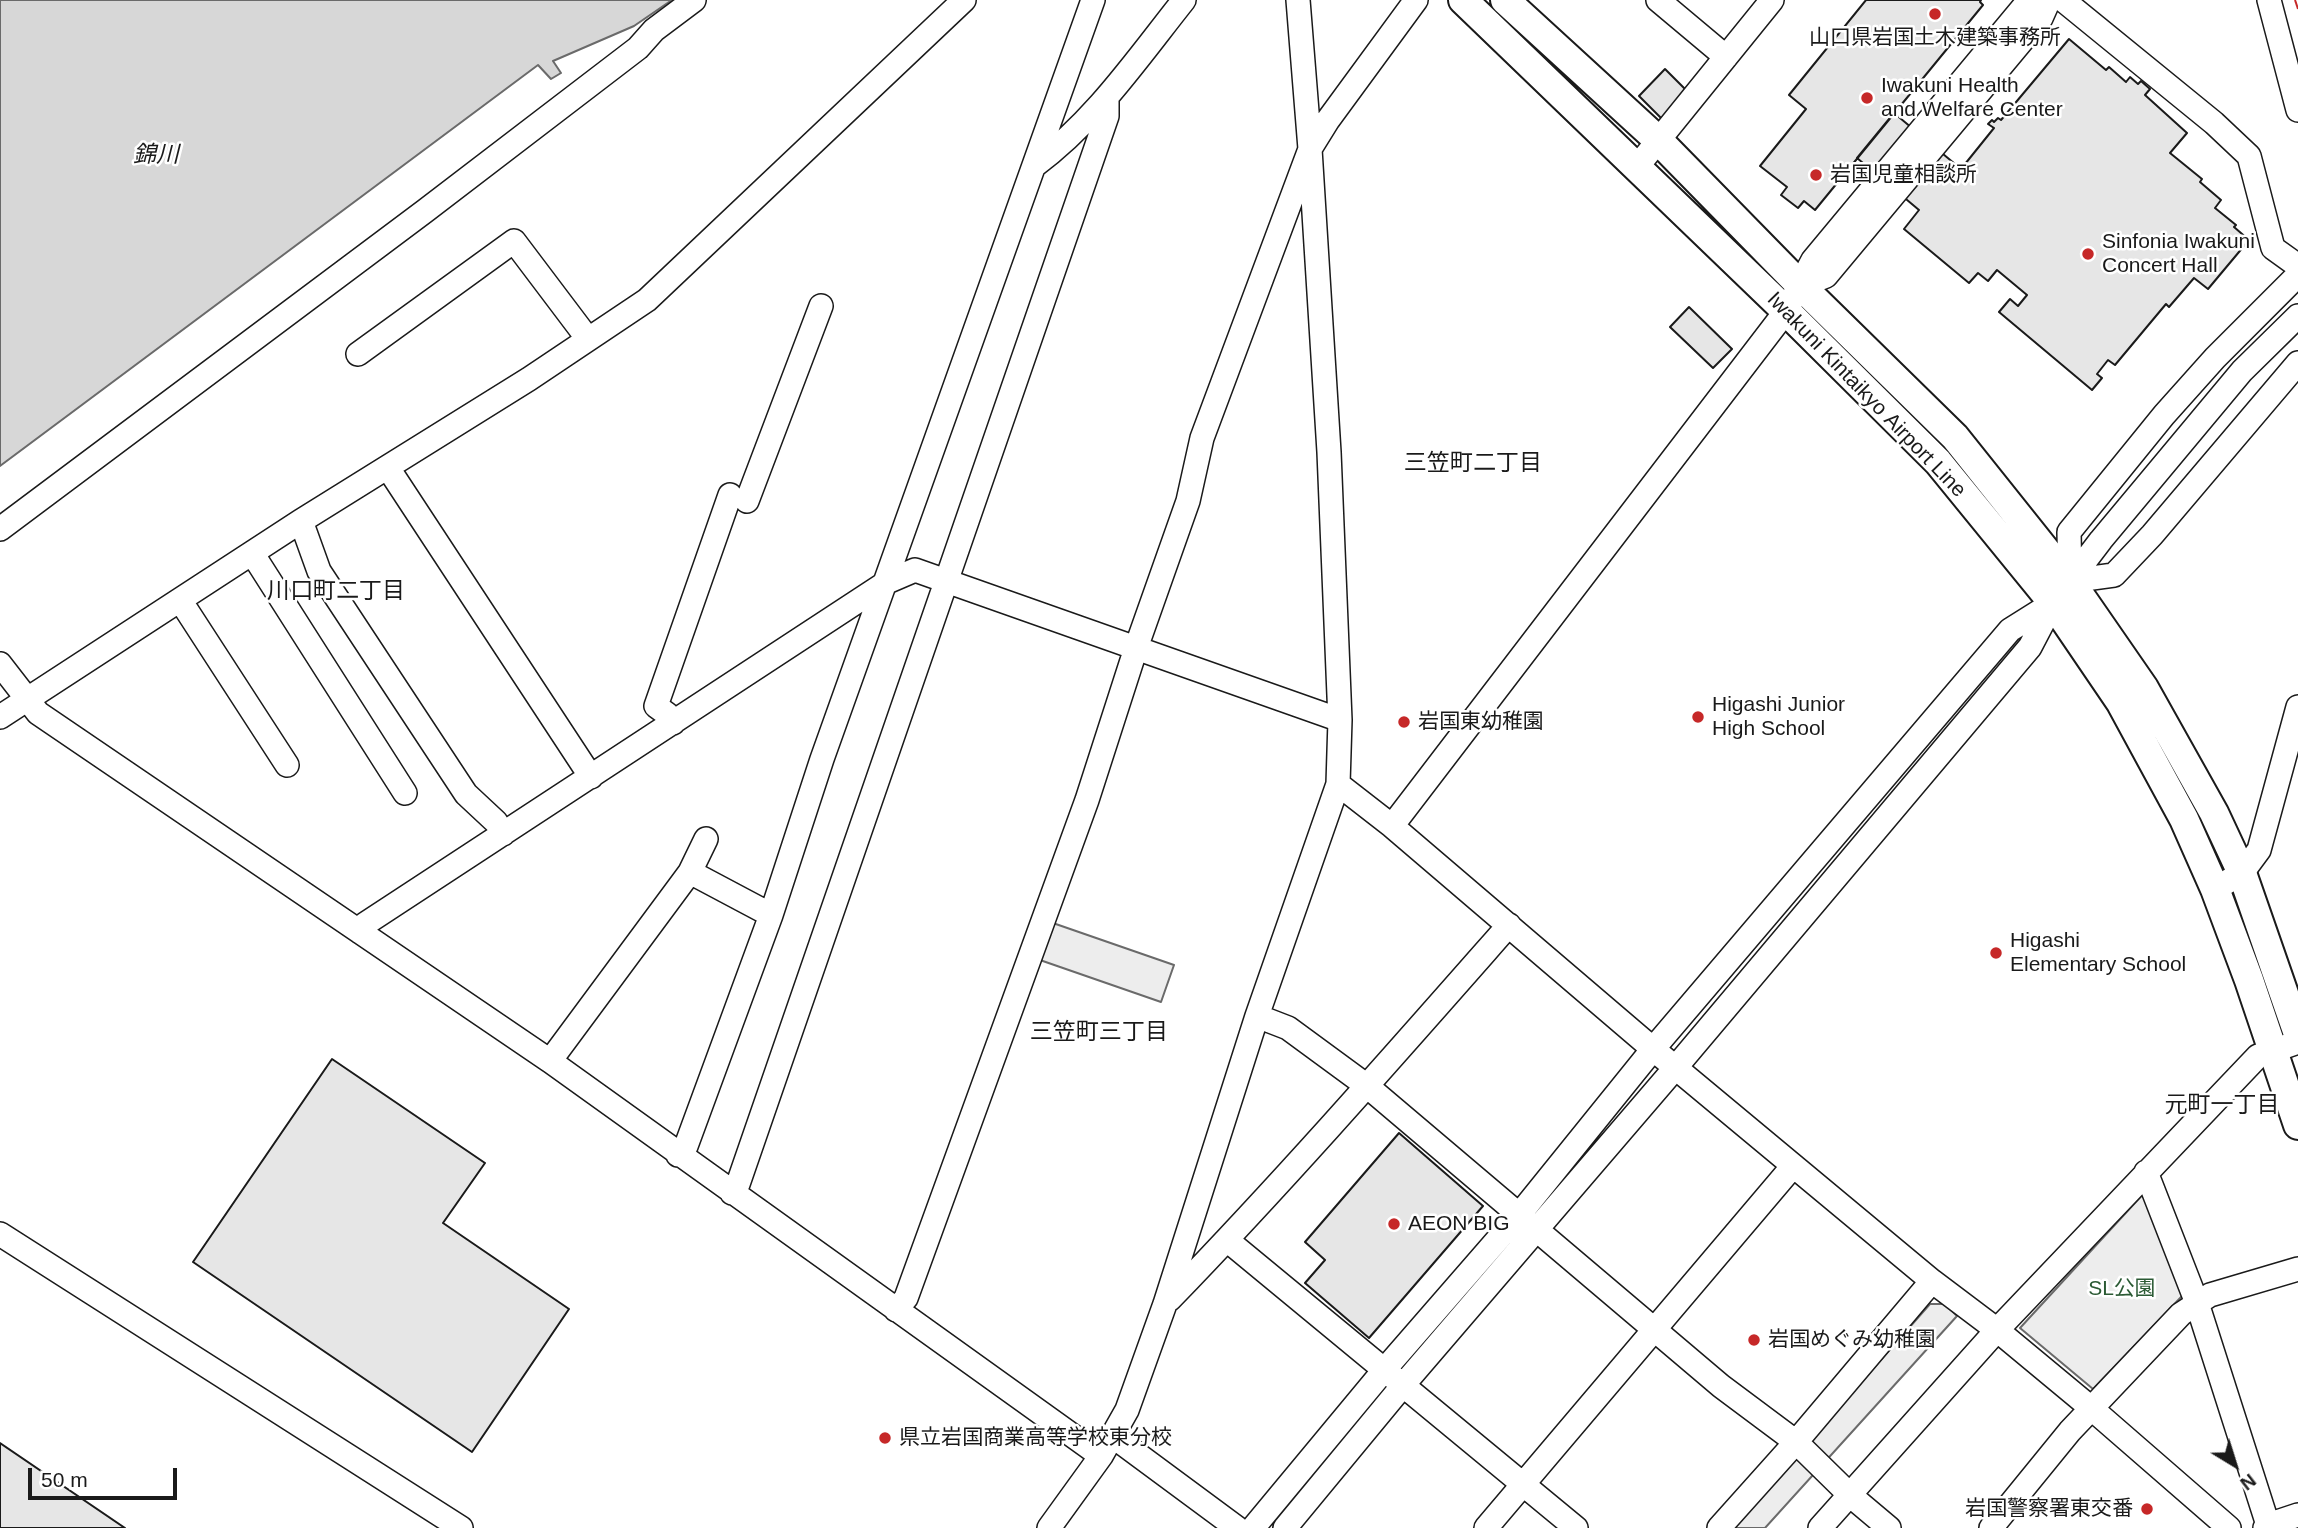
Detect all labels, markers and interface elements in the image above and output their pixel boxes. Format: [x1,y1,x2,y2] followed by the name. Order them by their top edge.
[1927,6,1943,22] marker: 山口県岩国土木建築事務所
[1809,25,2061,51] place label: 山口県岩国土木建築事務所
[1881,73,2063,123] place label: Iwakuni Health and Welfare Center
[1859,90,1875,106] marker: Iwakuni Health and Welfare Center
[133,142,179,170] water label: 錦川
[1830,162,1977,188] place label: 岩国児童相談所
[1808,167,1824,183] marker: 岩国児童相談所
[2102,229,2255,279] place label: Sinfonia Iwakuni Concert Hall
[2080,246,2096,262] marker: Sinfonia Iwakuni Concert Hall
[1761,287,1971,503] street label: Iwakuni Kintaikyo Airport Line
[1404,450,1542,478] district label: 三笠町二丁目
[267,578,405,606] district label: 川口町二丁目
[1712,692,1845,742] place label: Higashi Junior High School
[1418,709,1544,735] place label: 岩国東幼稚園
[1690,709,1706,725] marker: Higashi Junior High School
[1396,714,1412,730] marker: 岩国東幼稚園
[2010,928,2186,978] place label: Higashi Elementary School
[1988,945,2004,961] marker: Higashi Elementary School
[1030,1019,1168,1047] district label: 三笠町三丁目
[2165,1092,2279,1120] district label: 元町一丁目
[1408,1211,1510,1237] place label: AEON BIG
[1386,1216,1402,1232] marker: AEON BIG
[2088,1276,2156,1302] park label: SL公園
[1768,1327,1936,1353] place label: 岩国めぐみ幼稚園
[1746,1332,1762,1348] marker: 岩国めぐみ幼稚園
[899,1425,1172,1451] place label: 県立岩国商業高等学校東分校
[877,1430,893,1446] marker: 県立岩国商業高等学校東分校
[2200,1430,2270,1500] north arrow
[32,1454,180,1498] scale bar
[41,1468,88,1491] text: 50 m
[2236,1469,2260,1494] text: N
[1965,1496,2133,1522] place label: 岩国警察署東交番
[2139,1501,2155,1517] marker: 岩国警察署東交番

